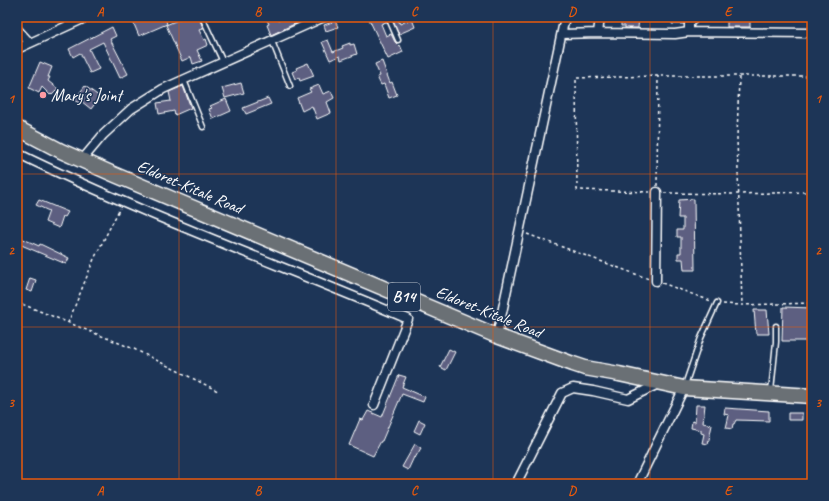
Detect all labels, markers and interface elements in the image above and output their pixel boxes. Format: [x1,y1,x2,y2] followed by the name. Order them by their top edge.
[97,4,105,20] text: A
[255,4,263,20] text: B
[411,4,419,20] text: C
[568,4,577,20] text: D
[725,4,734,20] text: E
[51,85,124,106] place label: Mary's Joint
[38,90,48,100] marker: Mary's Joint
[8,91,16,107] text: 1
[815,91,823,107] text: 1
[134,155,248,220] street label: Eldoret-Kitale Road
[8,243,15,259] text: 2
[815,243,822,259] text: 2
[433,281,547,344] street label: Eldoret-Kitale Road
[388,283,420,311] road number: B14
[8,395,15,411] text: 3
[815,395,822,411] text: 3
[97,483,105,499] text: A
[255,483,263,499] text: B
[411,483,419,499] text: C
[568,483,577,499] text: D
[725,483,734,499] text: E

